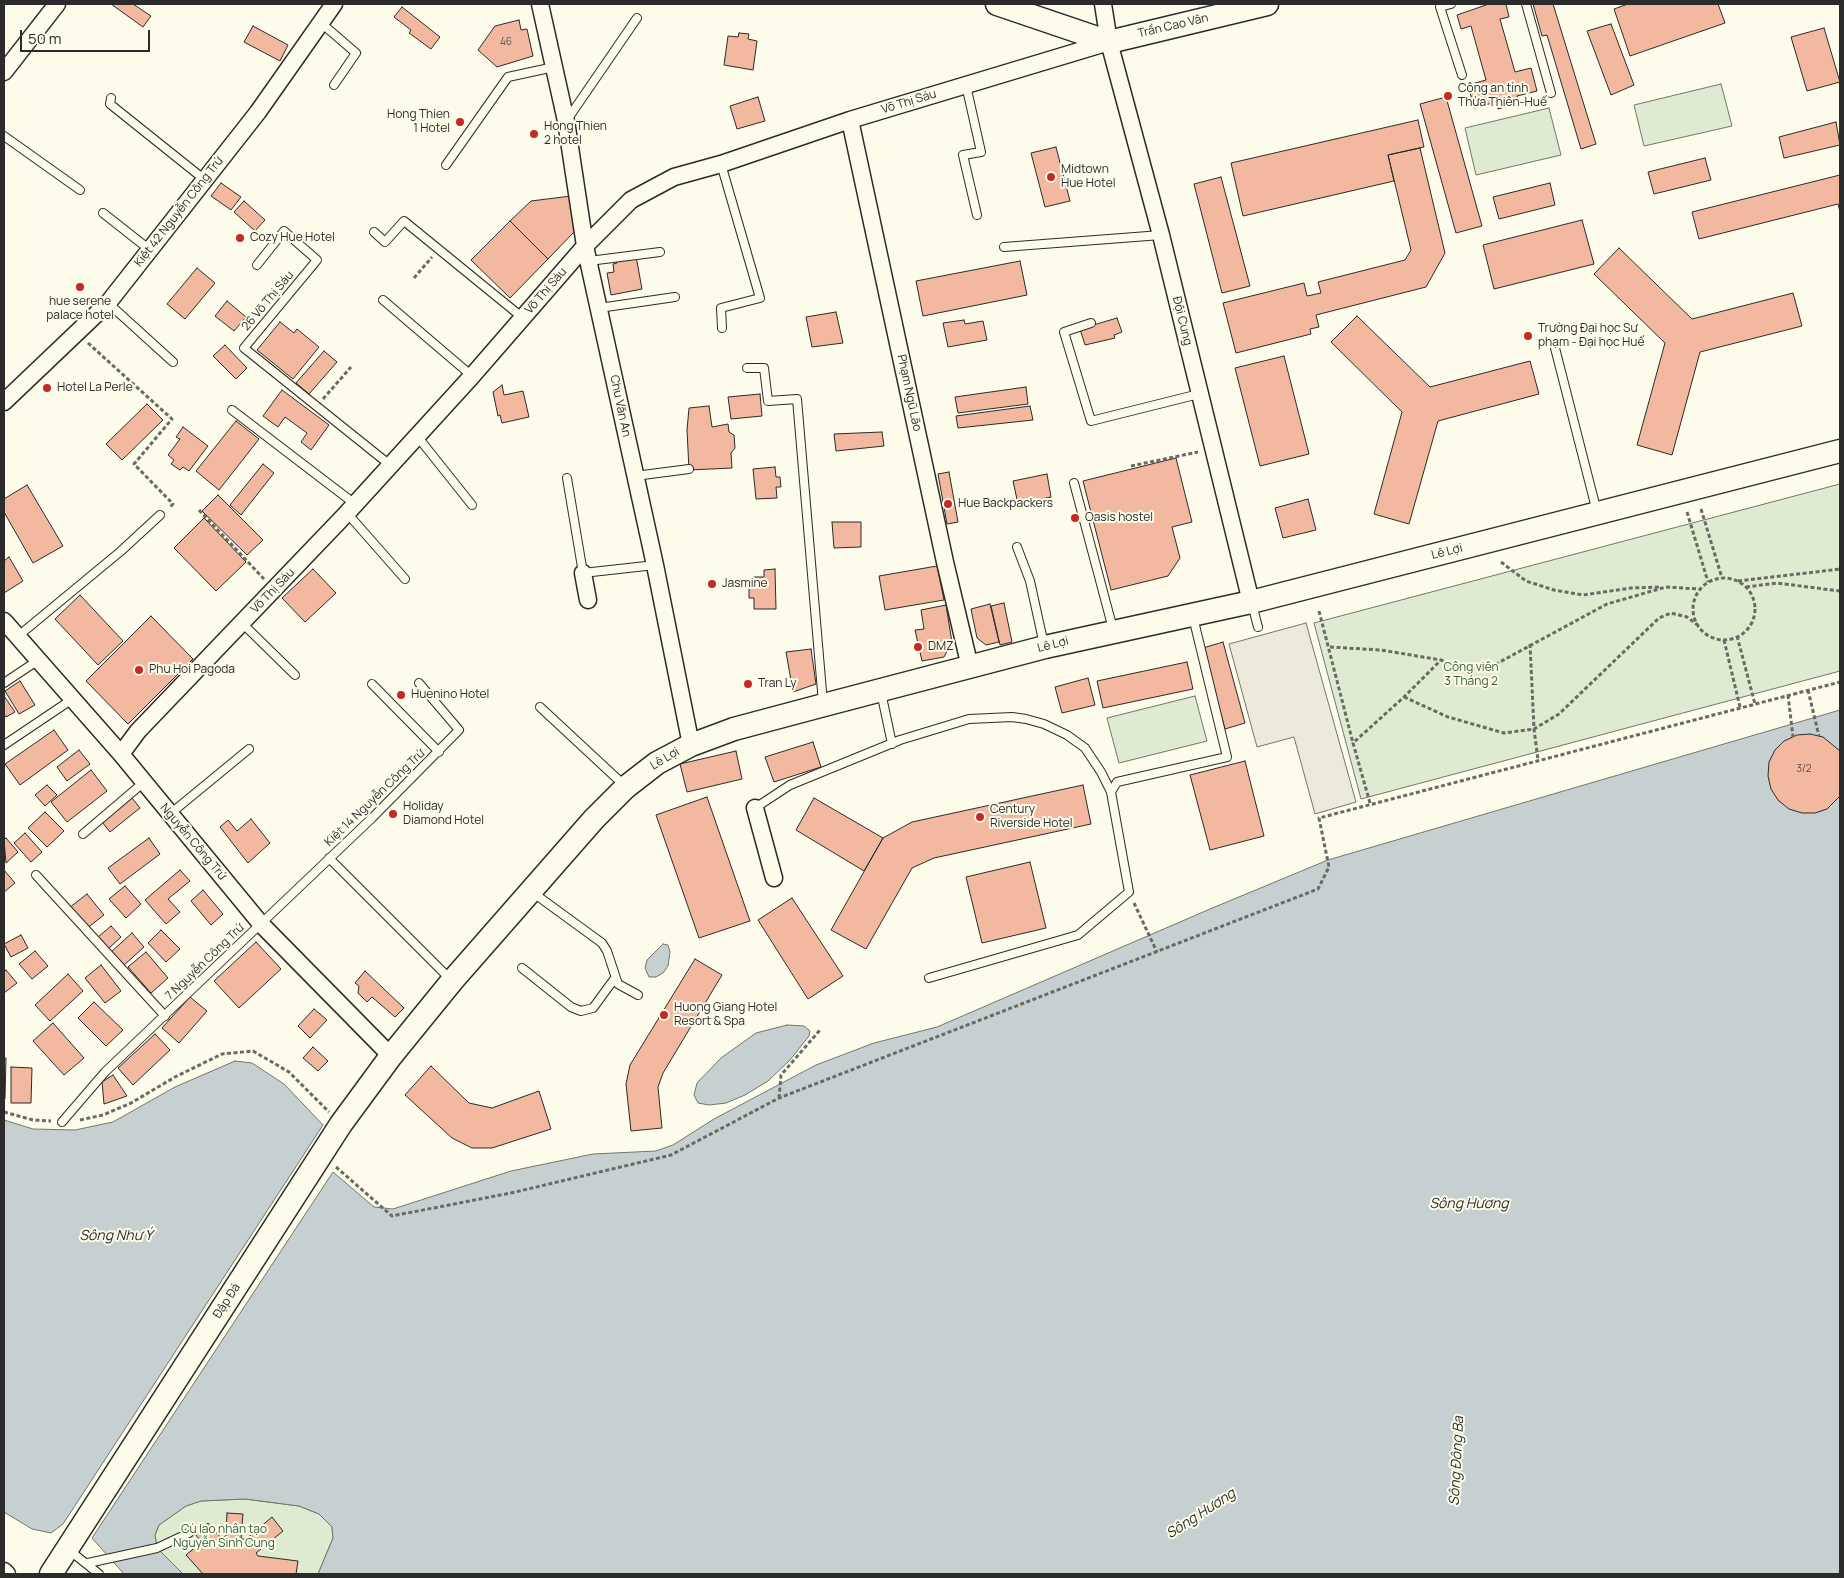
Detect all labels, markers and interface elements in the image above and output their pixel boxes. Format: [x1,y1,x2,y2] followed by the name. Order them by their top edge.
[1136,11,1210,41] street label: Trần Cao Vân
[22,20,152,52] scale bar
[28,28,62,49] text: 50 m
[500,36,512,48] house number: 46
[1458,82,1547,110] place label: Công an tỉnh Thừa Thiên-Huế
[880,87,938,117] street label: Võ Thị Sáu
[1442,90,1454,102] marker: Công an tỉnh Thừa Thiên-Huế
[387,108,450,136] place label: Hong Thien 1 Hotel
[454,116,466,128] marker: Hong Thien 1 Hotel
[544,120,607,148] place label: Hong Thien 2 hotel
[528,128,540,140] marker: Hong Thien 2 hotel
[132,154,226,270] street label: Kiệt 42 Nguyễn Công Trứ
[1061,163,1115,191] place label: Midtown Hue Hotel
[1045,171,1057,183] marker: Midtown Hue Hotel
[250,231,335,245] place label: Cozy Hue Hotel
[234,232,246,244] marker: Cozy Hue Hotel
[522,265,570,317] street label: Võ Thị Sáu
[239,268,297,334] street label: 26 Võ Thị Sáu
[74,281,86,293] marker: hue serene palace hotel
[46,295,114,323] place label: hue serene palace hotel
[1169,295,1195,347] street label: Đội Cung
[1538,322,1644,350] place label: Trường Đại học Sư phạm - Đại học Huế
[1522,330,1534,342] marker: Trường Đại học Sư phạm - Đại học Huế
[894,353,924,433] street label: Phạm Ngũ Lão
[606,374,634,438] street label: Chu Văn An
[57,381,133,395] place label: Hotel La Perle
[41,382,53,394] marker: Hotel La Perle
[958,497,1053,511] place label: Hue Backpackers
[942,498,954,510] marker: Hue Backpackers
[1085,511,1153,525] place label: Oasis hostel
[1069,512,1081,524] marker: Oasis hostel
[1430,541,1464,563] street label: Lê Lợi
[248,566,298,616] street label: Võ Thị Sáu
[722,577,768,591] place label: Jasmine
[706,578,718,590] marker: Jasmine
[1036,634,1070,656] street label: Lê Lợi
[928,640,954,654] place label: DMZ
[912,641,924,653] marker: DMZ
[1443,661,1499,689] park label: Công viên 3 Tháng 2
[149,663,235,677] place label: Phu Hoi Pagoda
[133,664,145,676] marker: Phu Hoi Pagoda
[758,677,797,691] place label: Tran Ly
[742,678,754,690] marker: Tran Ly
[411,688,489,702] place label: Huenino Hotel
[395,689,407,701] marker: Huenino Hotel
[648,745,682,773] street label: Lê Lợi
[322,746,428,850] street label: Kiệt 14 Nguyễn Công Trứ
[1796,763,1812,775] house number: 3/2
[403,800,484,828] place label: Holiday Diamond Hotel
[157,801,229,883] street label: Nguyễn Công Trứ
[990,803,1073,831] place label: Century Riverside Hotel
[387,808,399,820] marker: Holiday Diamond Hotel
[974,811,986,823] marker: Century Riverside Hotel
[163,921,247,1003] street label: 7 Nguyễn Công Trứ
[674,1001,777,1029] place label: Huong Giang Hotel Resort & Spa
[658,1009,670,1021] marker: Huong Giang Hotel Resort & Spa
[1429,1196,1509,1212] water label: Sông Hương
[79,1228,153,1244] water label: Sông Như Ý
[210,1281,244,1321] street label: Đập Đá
[1446,1416,1468,1506] water label: Sông Đông Ba
[1163,1485,1239,1543] water label: Sông Hương
[173,1523,275,1551] park label: Cù lao nhân tạo Nguyễn Sinh Cung

